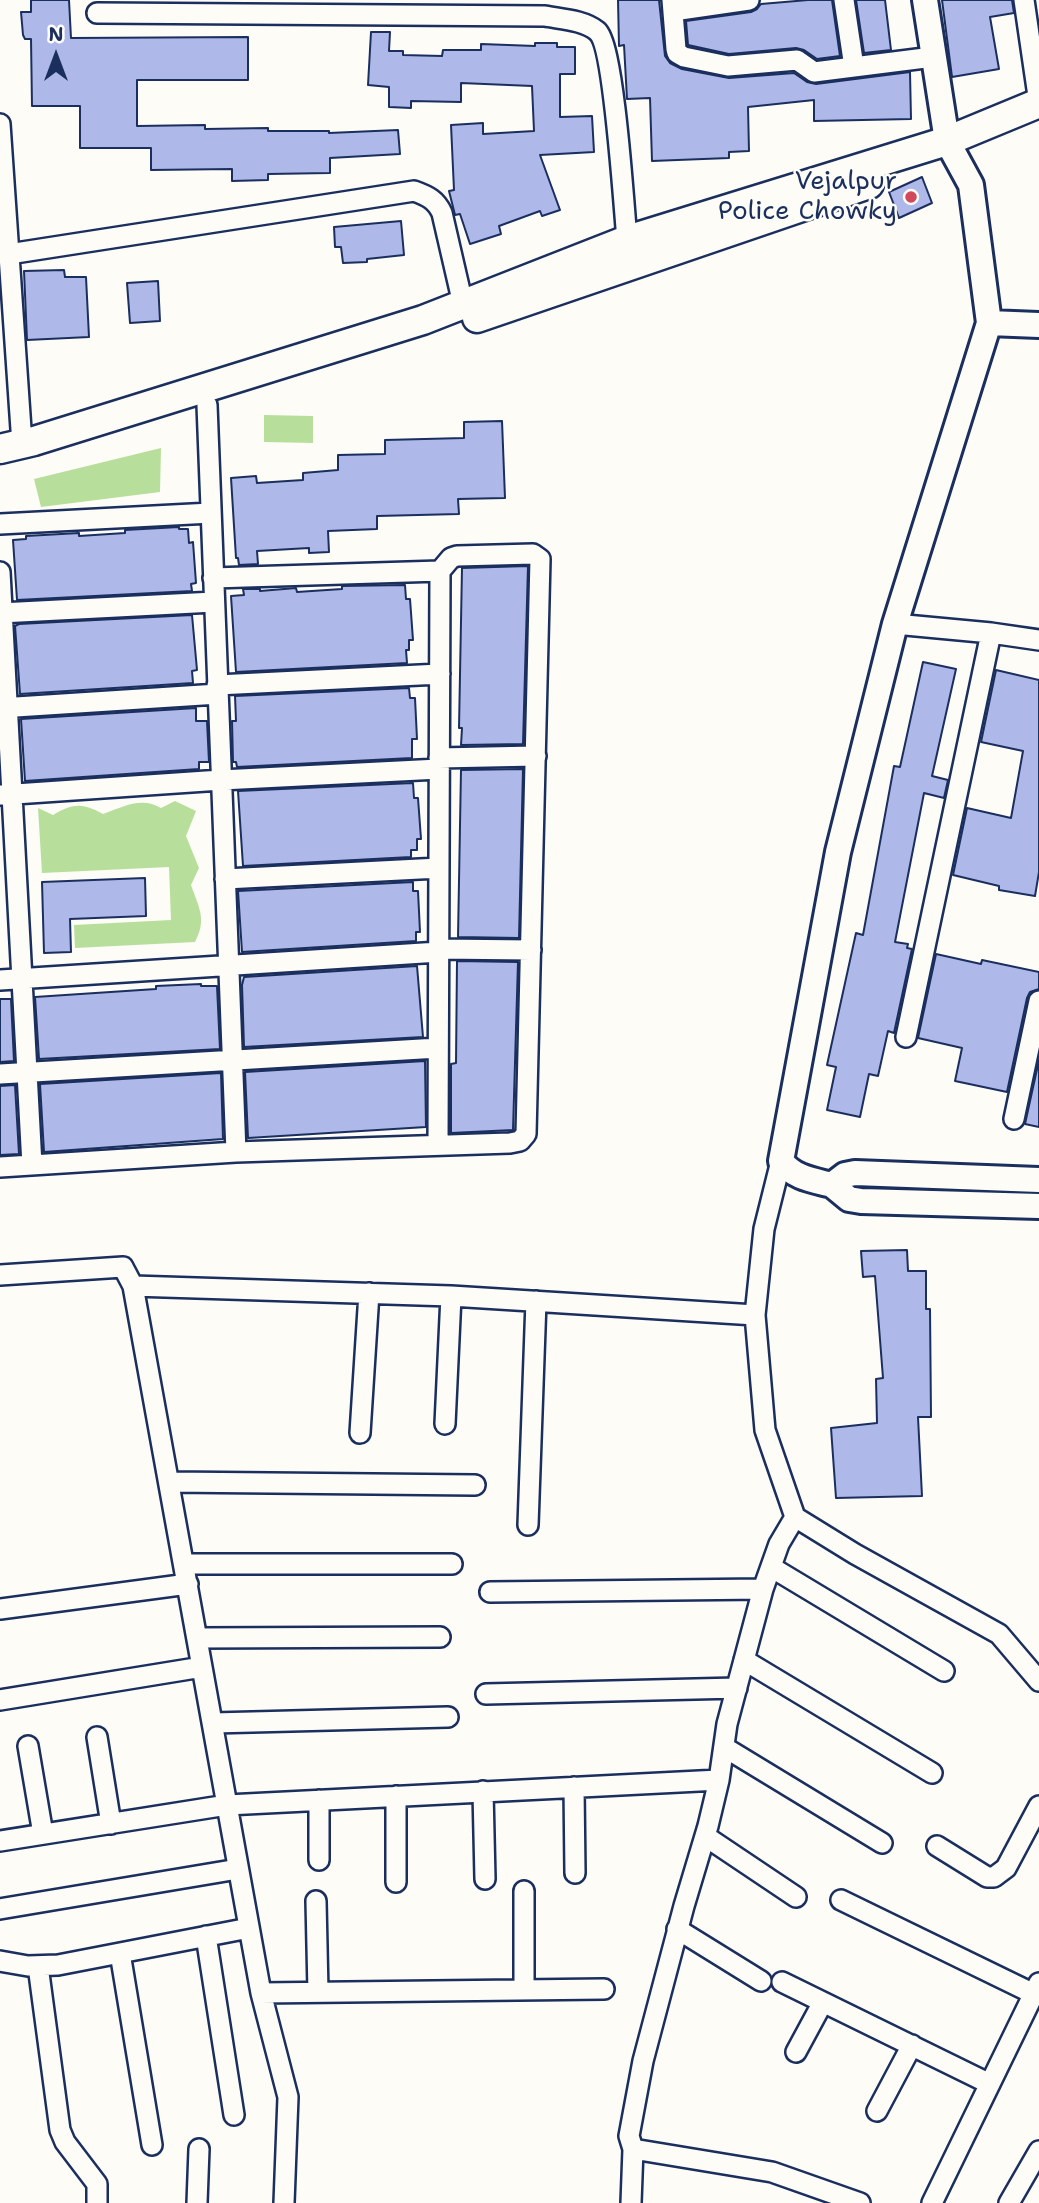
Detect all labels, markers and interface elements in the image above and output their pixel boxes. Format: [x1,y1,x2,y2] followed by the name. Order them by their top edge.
[21,21,91,91] north arrow
[48,22,64,47] text: N
[718,166,897,228] place label: Vejalpur Police Chowky
[903,189,919,205] marker: Vejalpur Police Chowky

